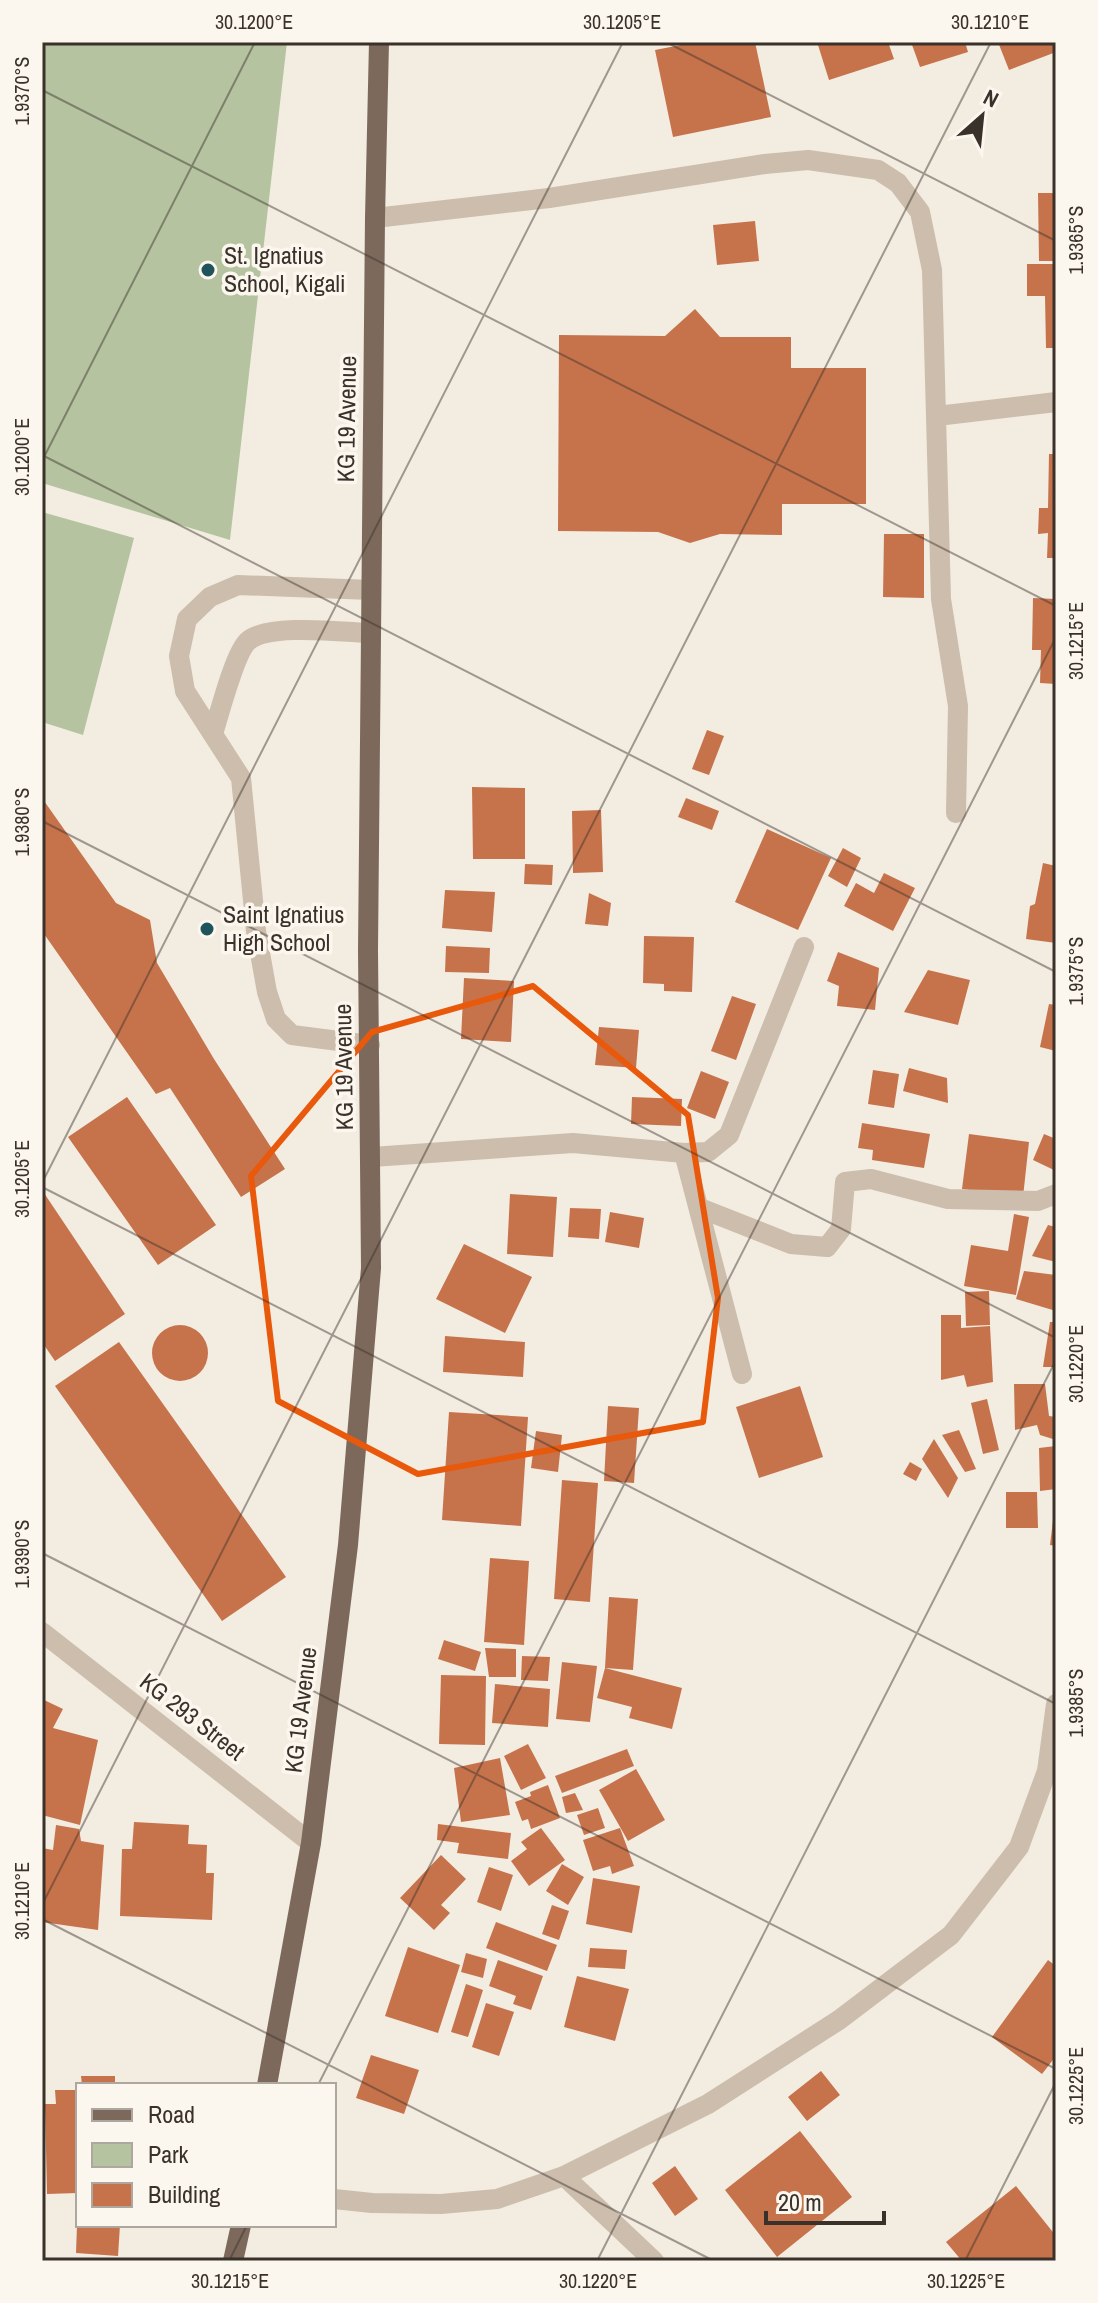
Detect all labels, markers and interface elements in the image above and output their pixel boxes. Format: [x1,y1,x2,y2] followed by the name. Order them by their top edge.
[215,8,293,35] text: 30.1200°E
[583,8,661,35] text: 30.1205°E
[951,8,1029,35] text: 30.1210°E
[8,56,35,126] text: 1.9370°S
[942,76,1022,156] north arrow
[978,82,1004,115] text: N
[1062,205,1089,275] text: 1.9365°S
[224,239,345,299] place label: St. Ignatius School, Kigali
[199,261,217,279] marker: St. Ignatius School, Kigali
[329,355,363,483] street label: KG 19 Avenue
[8,418,35,496] text: 30.1200°E
[1062,602,1089,680] text: 30.1215°E
[8,787,35,857] text: 1.9380°S
[223,898,344,958] place label: Saint Ignatius High School
[198,920,216,938] marker: Saint Ignatius High School
[1062,936,1089,1006] text: 1.9375°S
[326,1003,360,1131] street label: KG 19 Avenue
[8,1140,35,1218] text: 30.1205°E
[1062,1325,1089,1403] text: 30.1220°E
[8,1519,35,1589] text: 1.9390°S
[276,1645,324,1775] street label: KG 19 Avenue
[134,1665,252,1768] street label: KG 293 Street
[1062,1668,1089,1738] text: 1.9385°S
[8,1862,35,1940] text: 30.1210°E
[1062,2047,1089,2125] text: 30.1225°E
[76,2083,336,2227] legend
[148,2098,195,2130] text: Road
[148,2138,189,2170] text: Park
[766,2175,884,2225] scale bar
[148,2178,220,2210] text: Building
[778,2186,822,2218] text: 20 m
[191,2267,269,2294] text: 30.1215°E
[559,2267,637,2294] text: 30.1220°E
[927,2267,1005,2294] text: 30.1225°E

